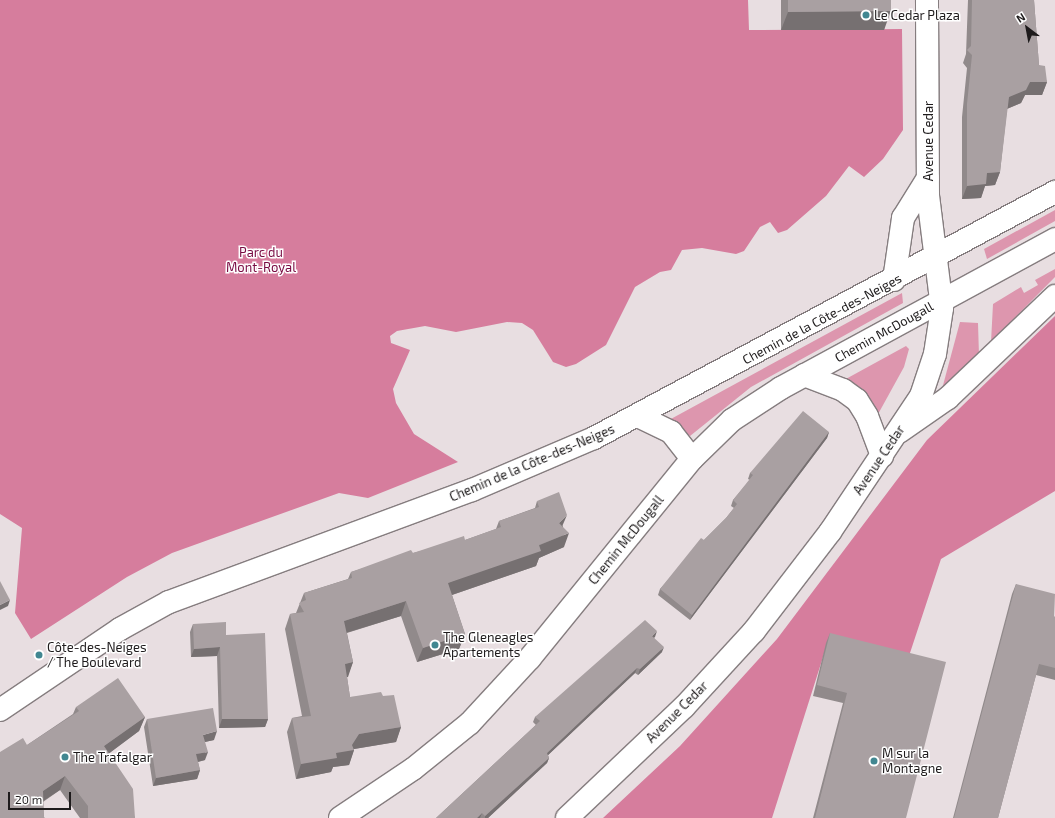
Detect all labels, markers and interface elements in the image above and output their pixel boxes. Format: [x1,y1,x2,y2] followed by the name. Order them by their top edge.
[874,7,960,23] place label: Le Cedar Plaza
[1007,8,1047,48] north arrow
[861,10,871,20] marker: Le Cedar Plaza
[1014,10,1027,25] text: N
[920,101,936,181] street label: Avenue Cedar
[226,245,296,276] park label: Parc du Mont-Royal
[740,270,904,368] street label: Chemin de la Côte-des-Neiges
[832,298,936,366] street label: Chemin McDougall
[447,421,617,505] street label: Chemin de la Côte-des-Neiges
[850,422,908,498] street label: Avenue Cedar
[585,492,667,588] street label: Chemin McDougall
[443,630,533,661] place label: The Gleneagles Apartements
[47,640,147,671] place label: Côte-des-Neiges / The Boulevard
[430,640,440,650] marker: The Gleneagles Apartements
[34,650,44,660] marker: Côte-des-Neiges / The Boulevard
[643,678,711,746] street label: Avenue Cedar
[882,746,942,777] place label: M sur la Montagne
[73,749,152,765] place label: The Trafalgar
[60,752,70,762] marker: The Trafalgar
[869,756,879,766] marker: M sur la Montagne
[10,784,73,810] scale bar
[15,792,42,806] text: 20 m

